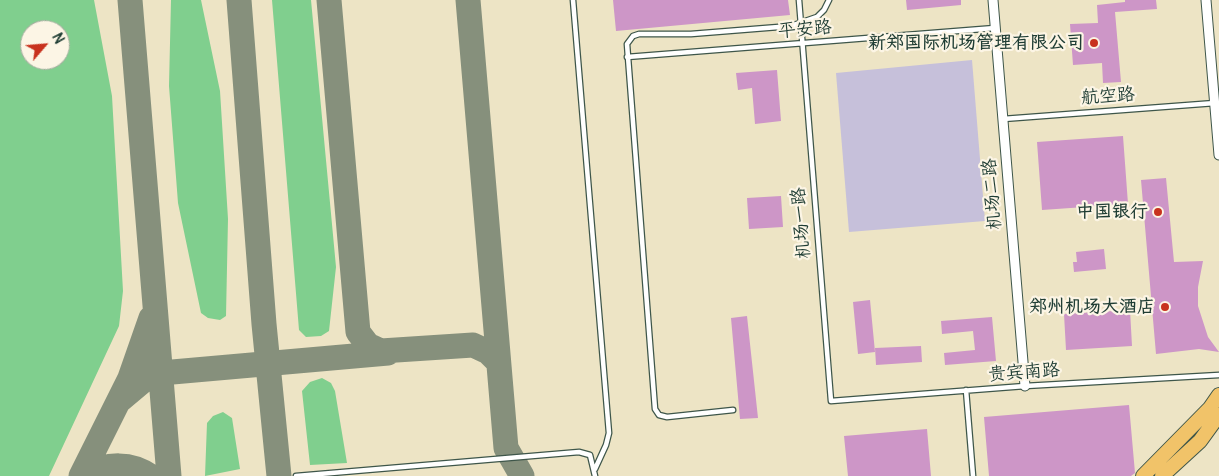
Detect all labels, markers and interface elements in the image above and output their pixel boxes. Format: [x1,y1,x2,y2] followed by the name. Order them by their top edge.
[777,17,833,43] street label: 平安路
[20,20,70,70] north arrow
[48,30,68,46] text: N
[868,32,1084,54] place label: 新郑国际机场管理有限公司
[1088,37,1100,49] marker: 新郑国际机场管理有限公司
[1080,84,1136,110] street label: 航空路
[979,157,1007,231] street label: 机场二路
[788,186,816,260] street label: 机场一路
[1076,201,1148,223] place label: 中国银行
[1152,206,1164,218] marker: 中国银行
[1029,296,1155,318] place label: 郑州机场大酒店
[1159,301,1171,313] marker: 郑州机场大酒店
[987,360,1061,386] street label: 贵宾南路

